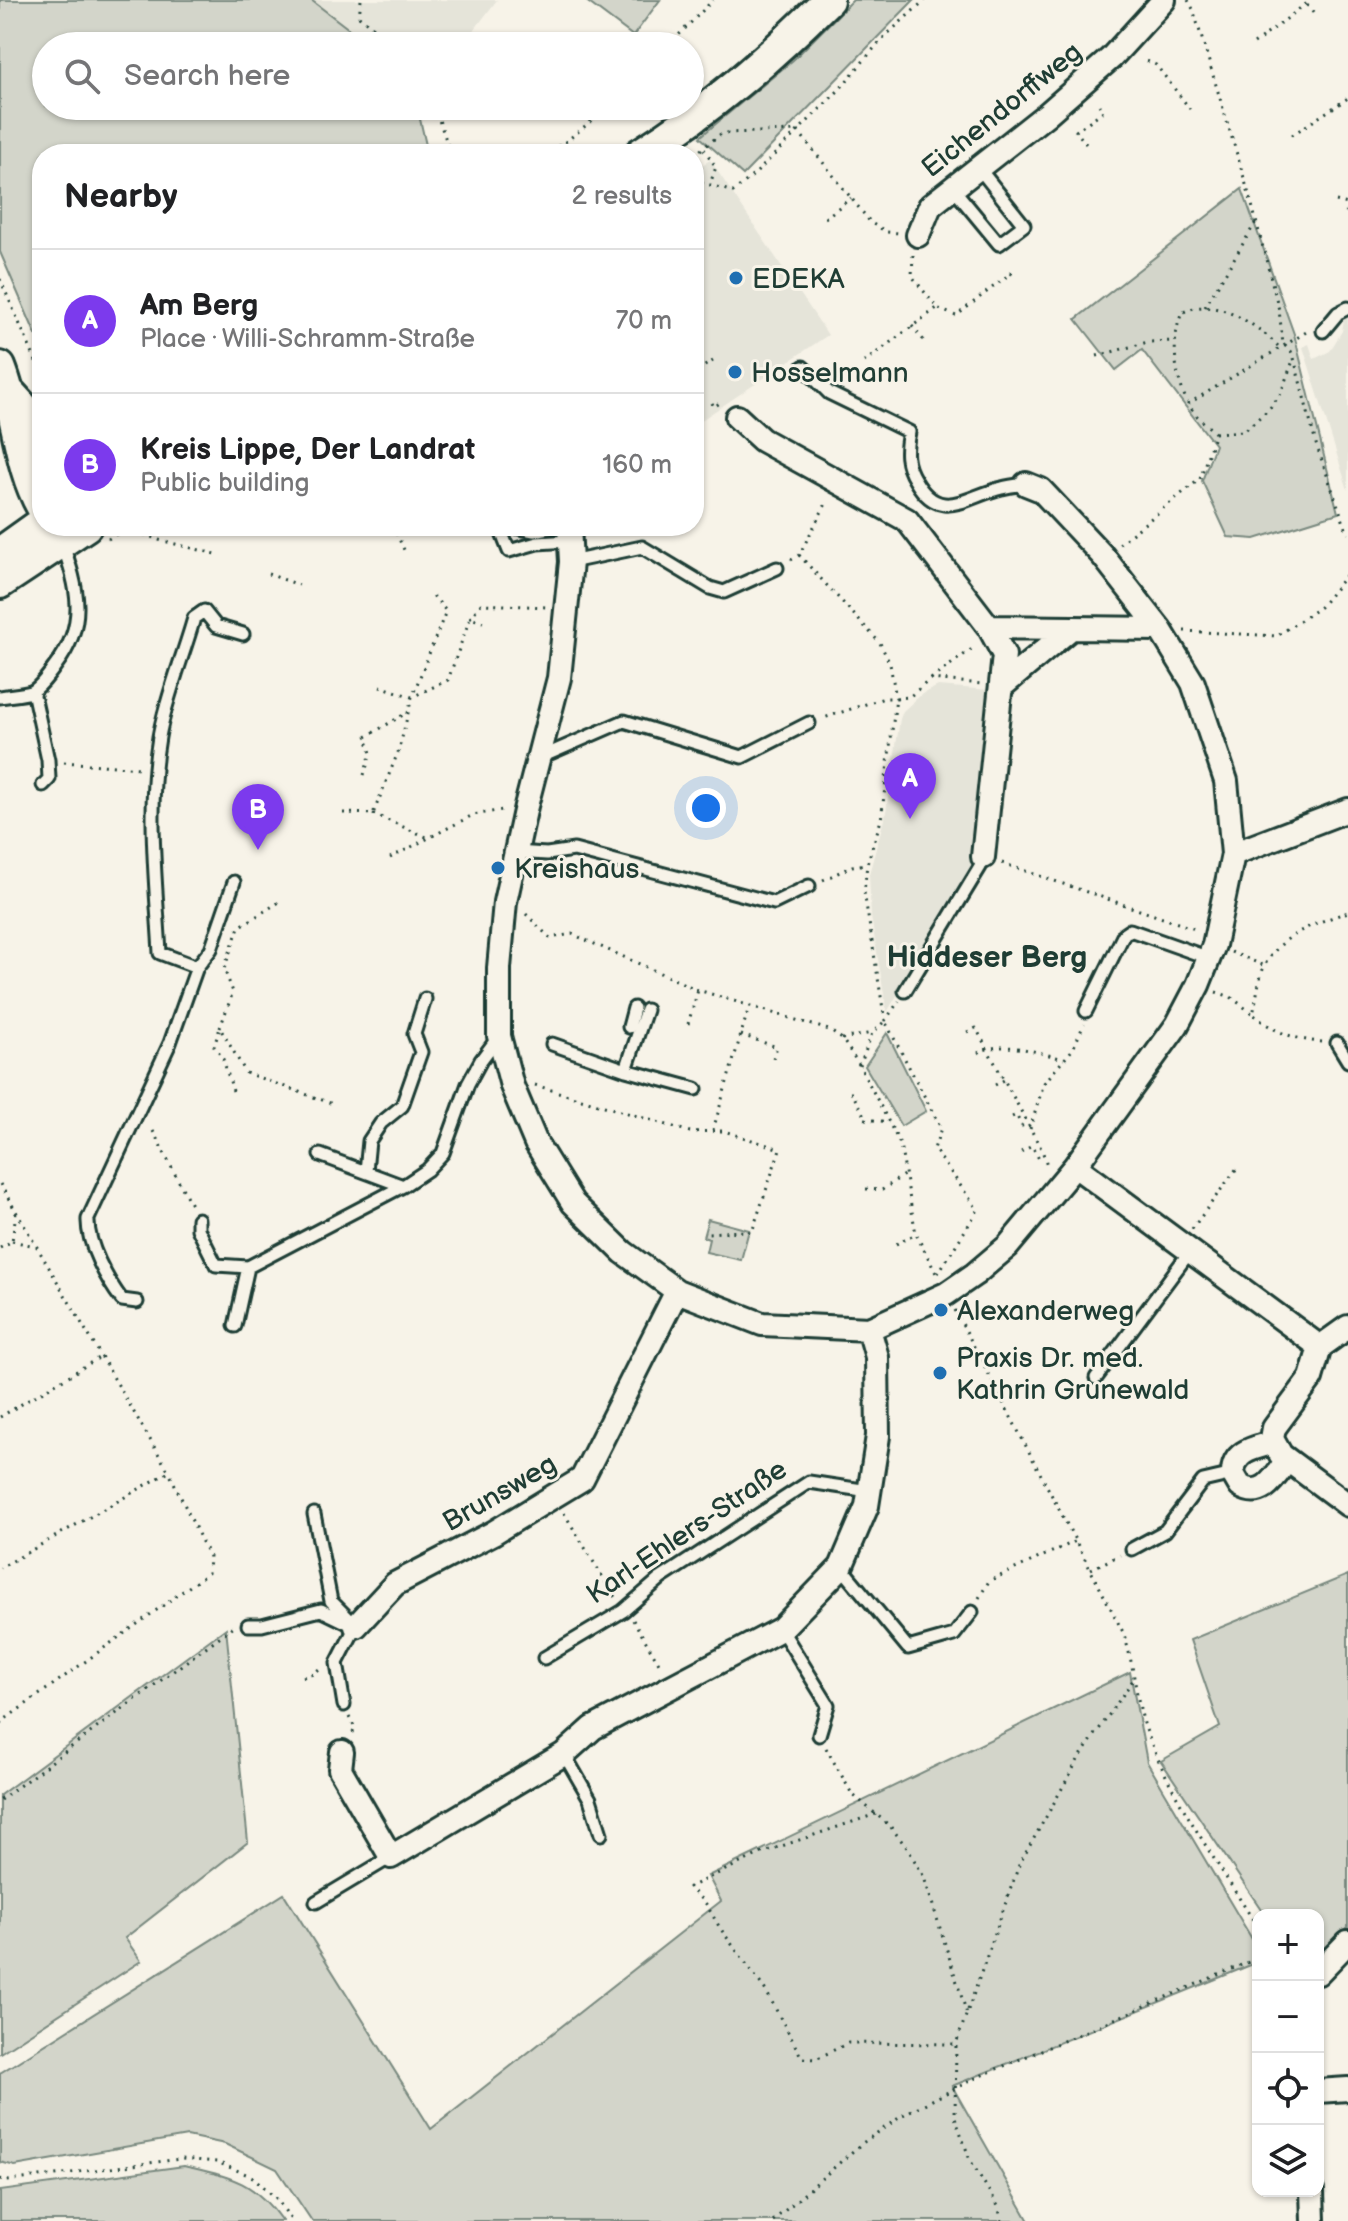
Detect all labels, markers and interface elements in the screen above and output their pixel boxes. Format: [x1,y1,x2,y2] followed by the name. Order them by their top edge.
[32,32,704,120] search box
[915,36,1089,185] street label: Eichendorffweg
[60,54,104,98] icon: search
[124,58,290,94] text: Search here
[64,176,178,217] text: Nearby
[572,181,672,212] text: 2 results
[752,263,845,296] place label: EDEKA
[727,269,745,287] marker: EDEKA
[140,288,258,324] text: Am Berg
[82,306,98,337] text: A
[615,306,672,337] text: 70 m
[140,324,475,355] text: Place · Willi-Schramm-Straße
[751,357,909,390] place label: Hosselmann
[726,363,744,381] marker: Hosselmann
[140,432,475,468] text: Kreis Lippe, Der Landrat
[81,450,99,481] text: B
[602,450,672,481] text: 160 m
[140,468,309,499] text: Public building
[884,753,936,819] pin: A
[232,784,284,850] pin: B
[686,788,726,828] your location
[514,853,640,886] place label: Kreishaus
[489,859,507,877] marker: Kreishaus
[887,940,1087,976] district label: Hiddeser Berg
[957,1295,1134,1328] place label: Alexanderweg
[932,1301,950,1319] marker: Alexanderweg
[956,1342,1189,1407] place label: Praxis Dr. med. Kathrin Grunewald
[931,1364,949,1382] marker: Praxis Dr. med. Kathrin Grunewald
[437,1448,562,1539] street label: Brunsweg
[581,1453,793,1611] street label: Karl-Ehlers-Straße
[1252,1909,1324,2197] map controls
[1252,1909,1324,1981] button: +
[1252,1981,1324,2053] button: −
[1252,2053,1324,2125] button: locate
[1252,2125,1324,2197] button: layers

